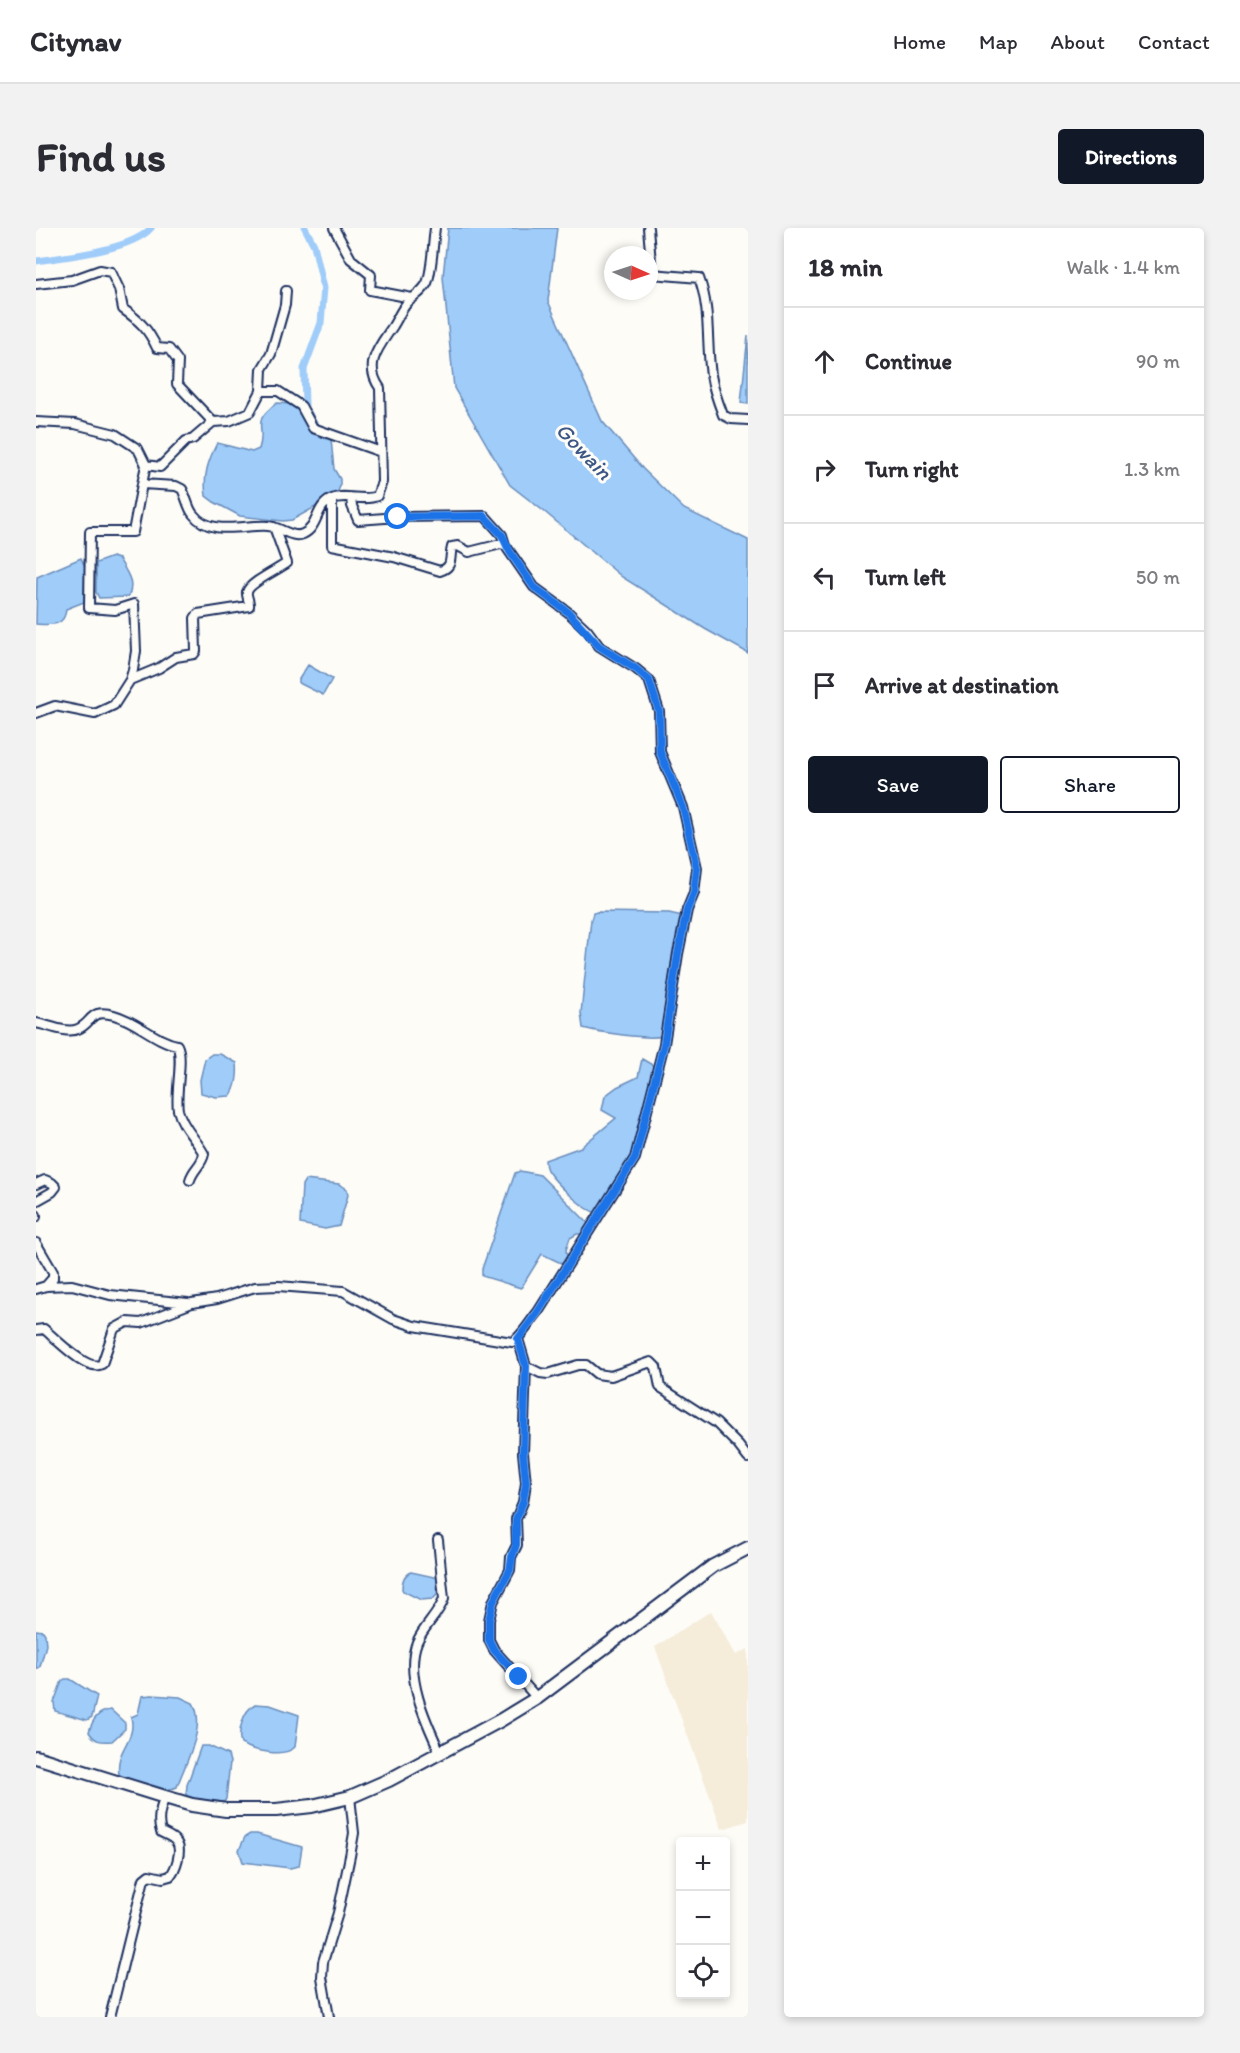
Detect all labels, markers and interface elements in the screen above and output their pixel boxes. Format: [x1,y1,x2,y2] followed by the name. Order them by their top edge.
[30,24,121,58] text: Citynav
[893,29,946,54] text: Home
[979,29,1018,54] text: Map
[1051,29,1105,54] text: About
[1138,29,1210,54] text: Contact
[1058,129,1204,184] button: Directions
[36,131,166,182] text: Find us
[604,246,658,300] north arrow
[808,251,883,283] text: 18 min
[1066,255,1180,279] text: Walk · 1.4 km
[808,345,841,378] icon: ahead
[865,348,952,375] text: Continue
[1136,349,1180,373] text: 90 m
[550,417,618,486] water label: Gowain
[808,453,841,486] icon: right
[865,456,959,483] text: Turn right
[1124,457,1180,481] text: 1.3 km
[384,503,410,529] route start
[808,561,841,594] icon: left
[865,564,946,591] text: Turn left
[1136,565,1180,589] text: 50 m
[808,669,841,702] icon: arrive
[865,672,1059,699] text: Arrive at destination
[808,756,988,813] button: Save
[1000,756,1180,813] button: Share
[505,1663,531,1689] route end
[676,1837,730,1999] map controls
[676,1837,730,1891] button: +
[676,1891,730,1945] button: −
[676,1945,730,1999] button: locate

